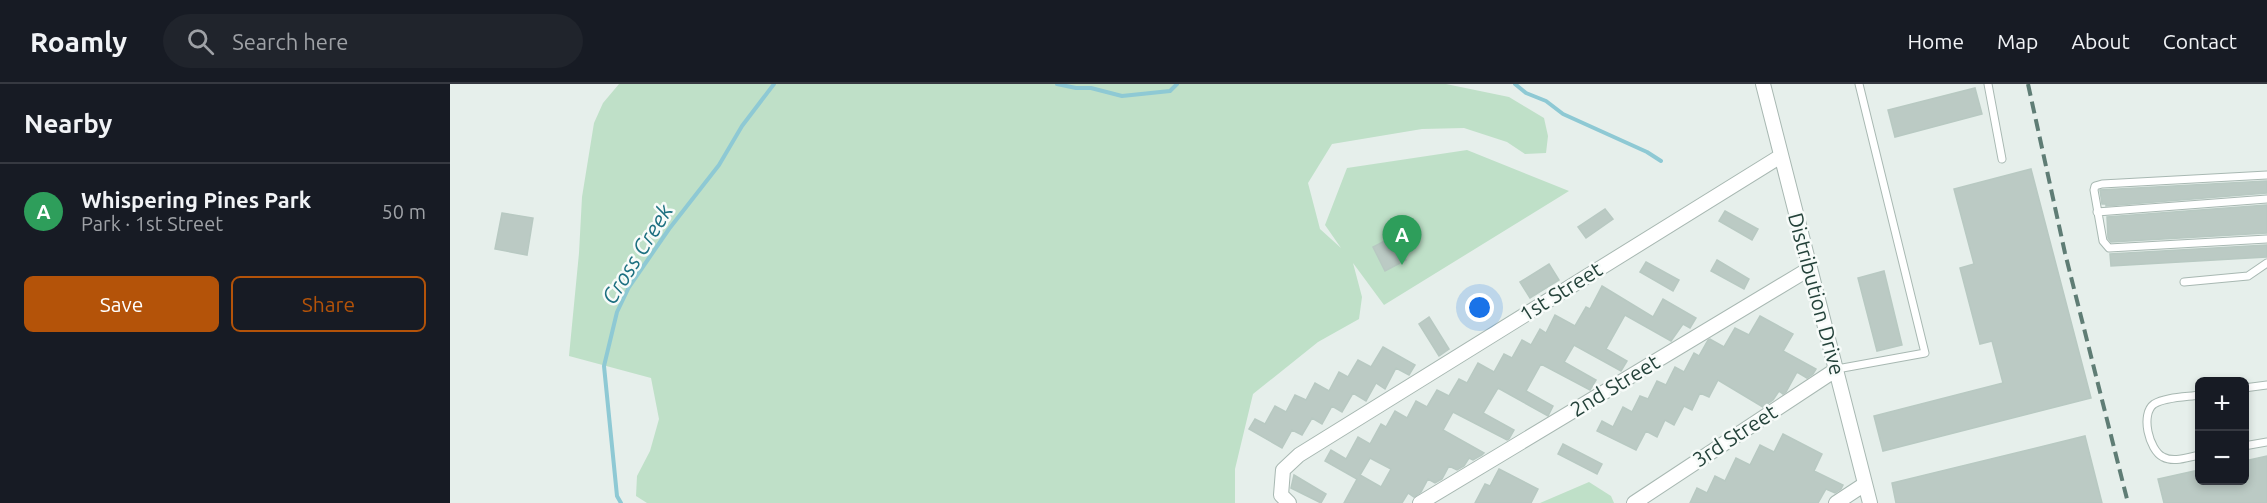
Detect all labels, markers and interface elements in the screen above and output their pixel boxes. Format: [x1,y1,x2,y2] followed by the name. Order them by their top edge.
[163,14,583,68] search box
[184,25,217,58] icon: search
[30,26,127,57] text: Roamly
[232,29,348,54] text: Search here
[1907,29,1964,53] text: Home
[1997,29,2038,53] text: Map
[2071,29,2130,53] text: About
[2163,29,2237,53] text: Contact
[24,109,112,138] text: Nearby
[81,187,311,212] text: Whispering Pines Park
[596,199,678,308] water label: Cross Creek
[36,200,51,223] text: A
[382,200,426,223] text: 50 m
[1784,210,1850,377] street label: Distribution Drive
[81,212,223,235] text: Park · 1st Street
[1382,216,1422,265] pin: A
[1515,256,1606,326] street label: 1st Street
[24,276,219,332] button: Save
[231,276,426,332] button: Share
[1465,293,1494,322] your location
[1566,349,1663,421] street label: 2nd Street
[2195,377,2249,485] map controls
[2195,377,2249,431] button: +
[1688,399,1781,471] street label: 3rd Street
[2195,431,2249,485] button: −

